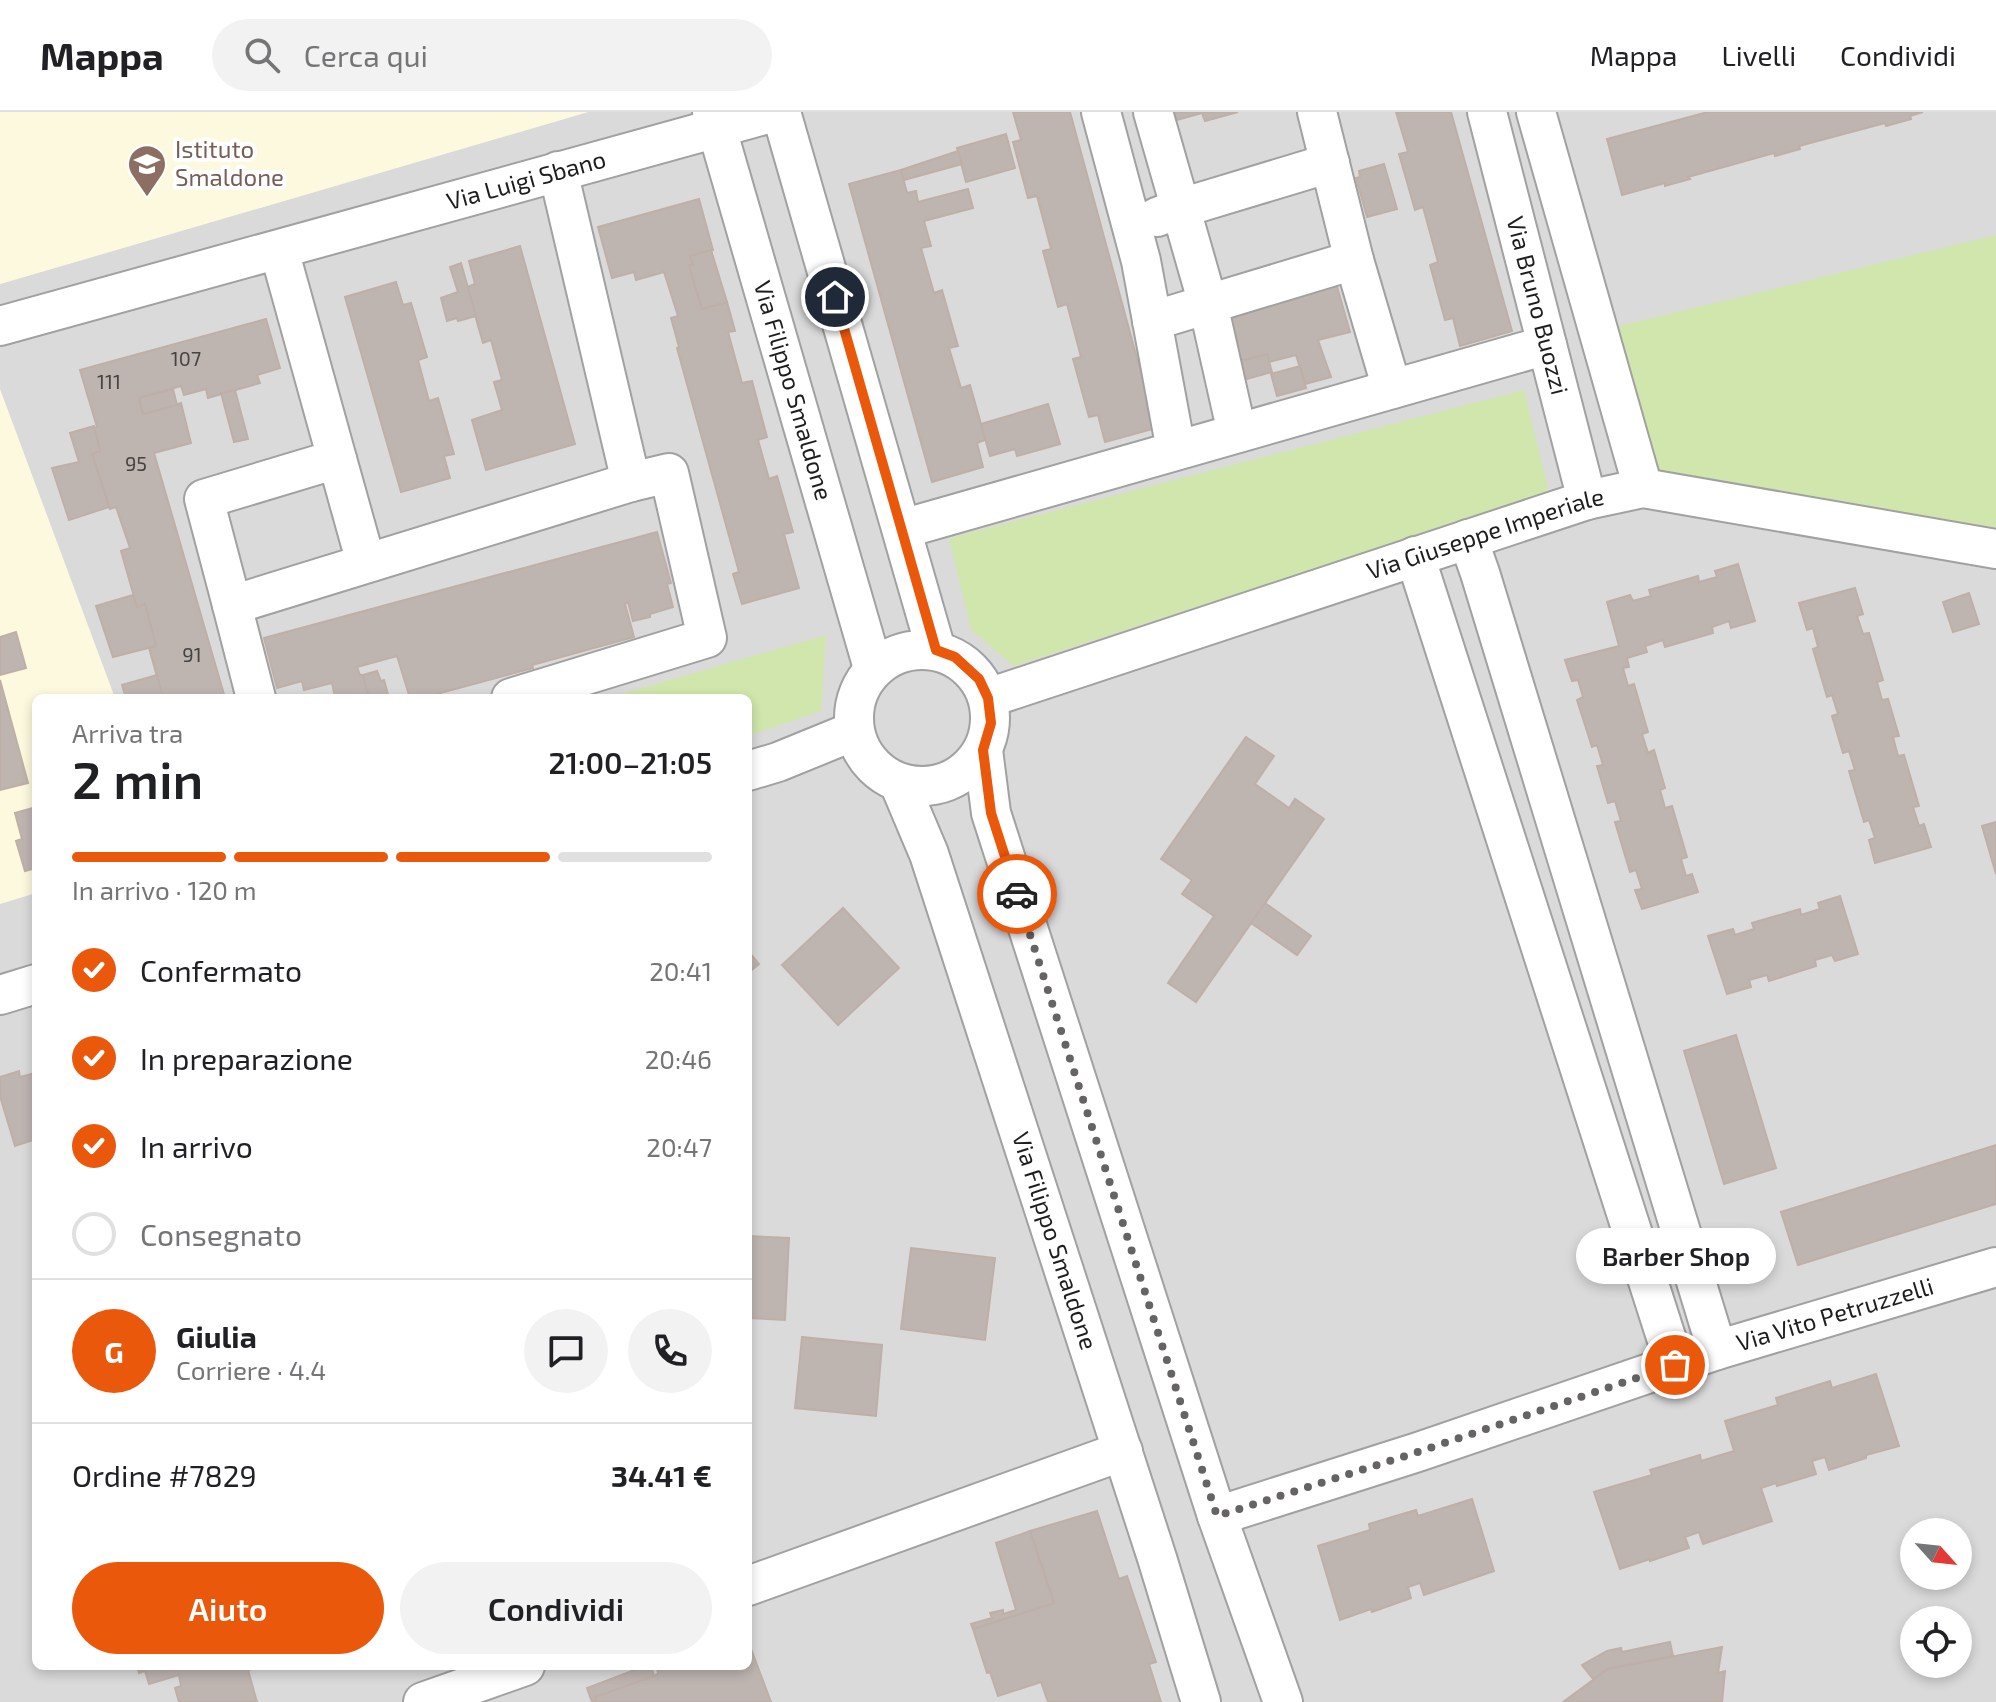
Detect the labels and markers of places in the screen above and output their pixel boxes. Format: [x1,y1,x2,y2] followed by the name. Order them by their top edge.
[175,134,284,191] place label: Istituto Smaldone
[126,143,168,198] school or university icon: Istituto Smaldone
[801,263,869,331] pin
[1575,1229,1775,1285] callout: Barber Shop
[1641,1331,1709,1399] pin

